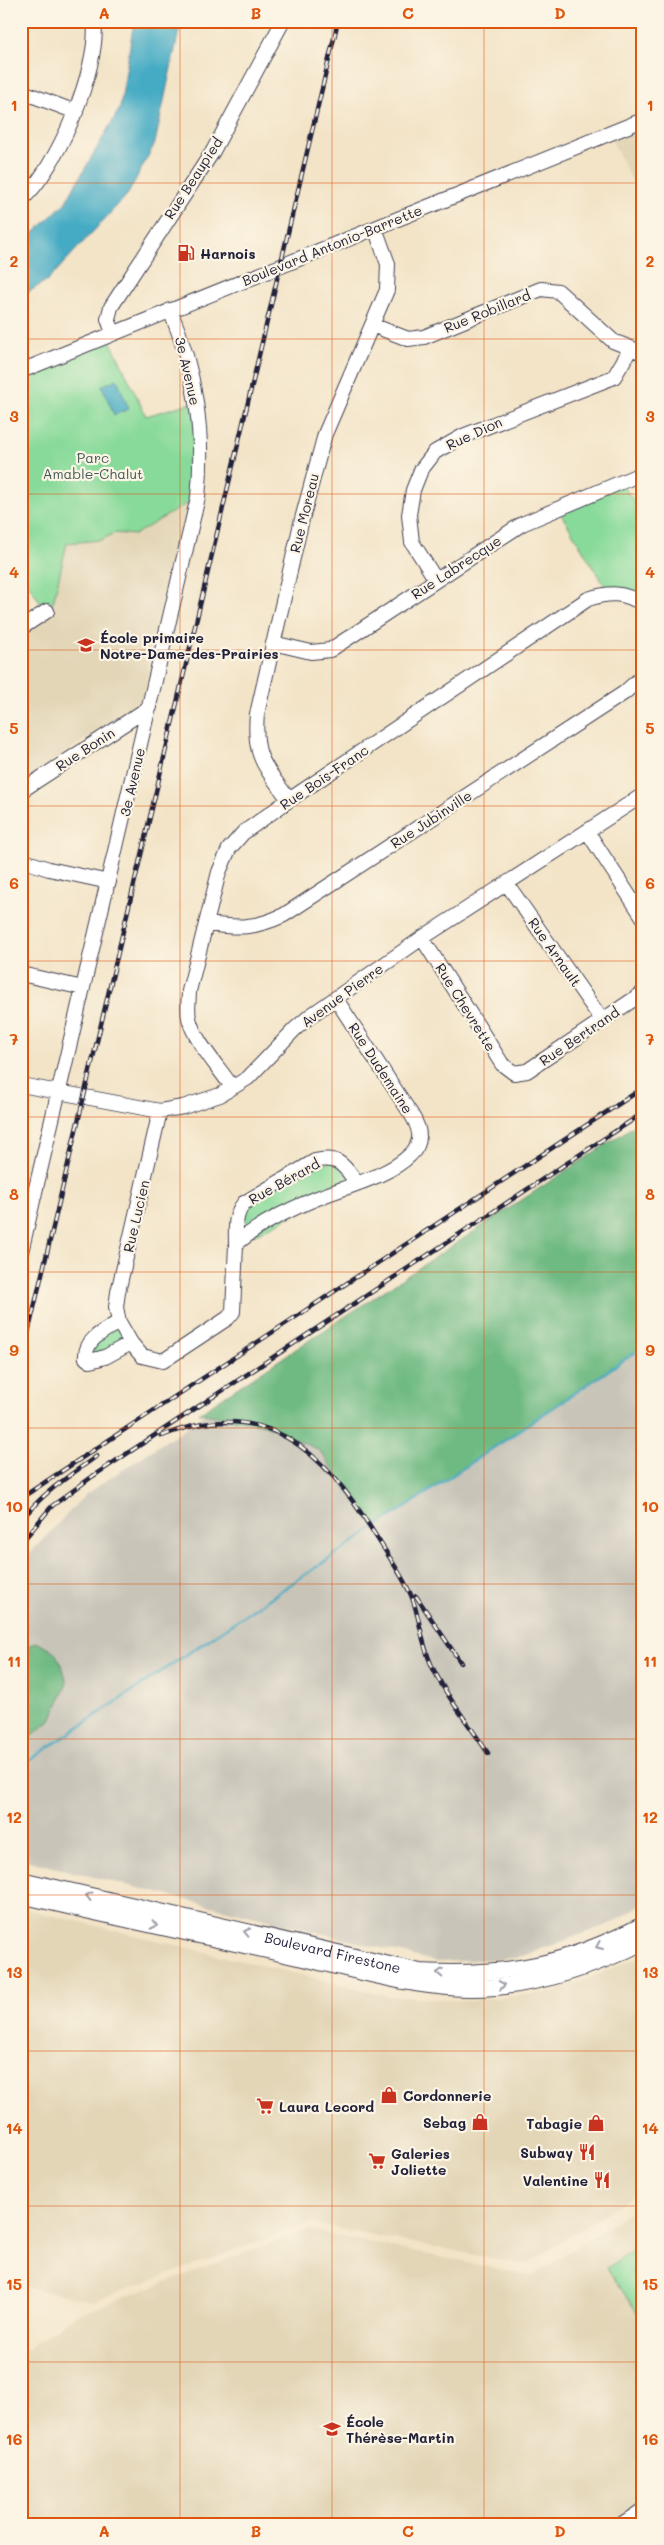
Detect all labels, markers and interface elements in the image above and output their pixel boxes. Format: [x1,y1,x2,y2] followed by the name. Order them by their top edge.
[98,2,110,23] text: A
[251,2,261,23] text: B
[402,2,414,23] text: C
[554,2,566,23] text: D
[10,94,18,115] text: 1
[646,94,654,115] text: 1
[159,133,227,223] street label: Rue Beaupied
[239,200,425,290] street label: Boulevard Antonio-Barrette
[176,243,196,263] fuel station icon: Harnois
[200,244,255,263] place label: Harnois
[10,250,19,271] text: 2
[646,250,655,271] text: 2
[441,285,533,337] street label: Rue Robillard
[171,335,205,407] street label: 3e Avenue
[9,405,19,426] text: 3
[645,405,655,426] text: 3
[443,412,505,454] street label: Rue Dion
[43,448,143,483] park label: Parc Amable-Chalut
[285,471,323,555] street label: Rue Moreau
[407,531,505,603] street label: Rue Labrecque
[9,561,19,582] text: 4
[645,561,655,582] text: 4
[100,628,279,663] place label: École primaire Notre-Dame-des-Prairies
[76,635,96,655] school or university icon: École primaire Notre-Dame-des-Prairies
[9,717,19,738] text: 5
[645,717,655,738] text: 5
[52,723,118,775] street label: Rue Bonin
[276,740,372,814] street label: Rue Bois-Franc
[115,746,149,818] street label: 3e Avenue
[387,786,475,852] street label: Rue Jubinville
[9,872,19,893] text: 6
[645,872,655,893] text: 6
[524,914,586,990] street label: Rue Arnault
[297,959,387,1031] street label: Avenue Pierre
[431,959,501,1055] street label: Rue Chevrette
[535,1002,623,1070] street label: Rue Bertrand
[344,1019,418,1117] street label: Rue Dudemaine
[10,1028,19,1049] text: 7
[646,1028,655,1049] text: 7
[245,1154,323,1208] street label: Rue Bérard
[118,1178,154,1254] street label: Rue Lucien
[9,1183,19,1204] text: 8
[645,1183,655,1204] text: 8
[9,1339,19,1360] text: 9
[645,1339,655,1360] text: 9
[5,1495,23,1516] text: 10
[641,1495,659,1516] text: 10
[7,1650,21,1671] text: 11
[643,1650,657,1671] text: 11
[6,1806,22,1827] text: 12
[642,1806,658,1827] text: 12
[84,1891,93,1902] one-way arrow
[150,1919,159,1930] one-way arrow
[243,1927,252,1938] one-way arrow
[263,1927,403,1977] street label: Boulevard Firestone
[595,1940,604,1951] one-way arrow
[6,1961,23,1982] text: 13
[642,1961,659,1982] text: 13
[436,1967,444,1978] one-way arrow
[498,1981,507,1991] one-way arrow
[379,2085,399,2105] shop icon: Cordonnerie
[403,2086,491,2105] place label: Cordonnerie
[255,2096,275,2116] supermarket icon: Laura Lecord
[279,2097,374,2116] place label: Laura Lecord
[470,2112,490,2132] shop icon: Sebag
[423,2113,466,2132] place label: Sebag
[586,2113,606,2133] shop icon: Tabagie
[526,2114,582,2133] place label: Tabagie
[5,2117,23,2138] text: 14
[641,2117,659,2138] text: 14
[577,2142,597,2162] restaurant icon: Subway
[520,2143,573,2162] place label: Subway
[391,2144,450,2179] place label: Galeries Joliette
[367,2151,387,2171] supermarket icon: Galeries Joliette
[592,2170,612,2190] restaurant icon: Valentine
[523,2171,588,2190] place label: Valentine
[6,2273,22,2294] text: 15
[642,2273,658,2294] text: 15
[346,2412,454,2447] place label: École Thérèse-Martin
[322,2419,342,2439] school or university icon: École Thérèse-Martin
[6,2428,23,2449] text: 16
[642,2428,659,2449] text: 16
[98,2520,110,2541] text: A
[251,2520,261,2541] text: B
[402,2520,414,2541] text: C
[554,2520,566,2541] text: D

